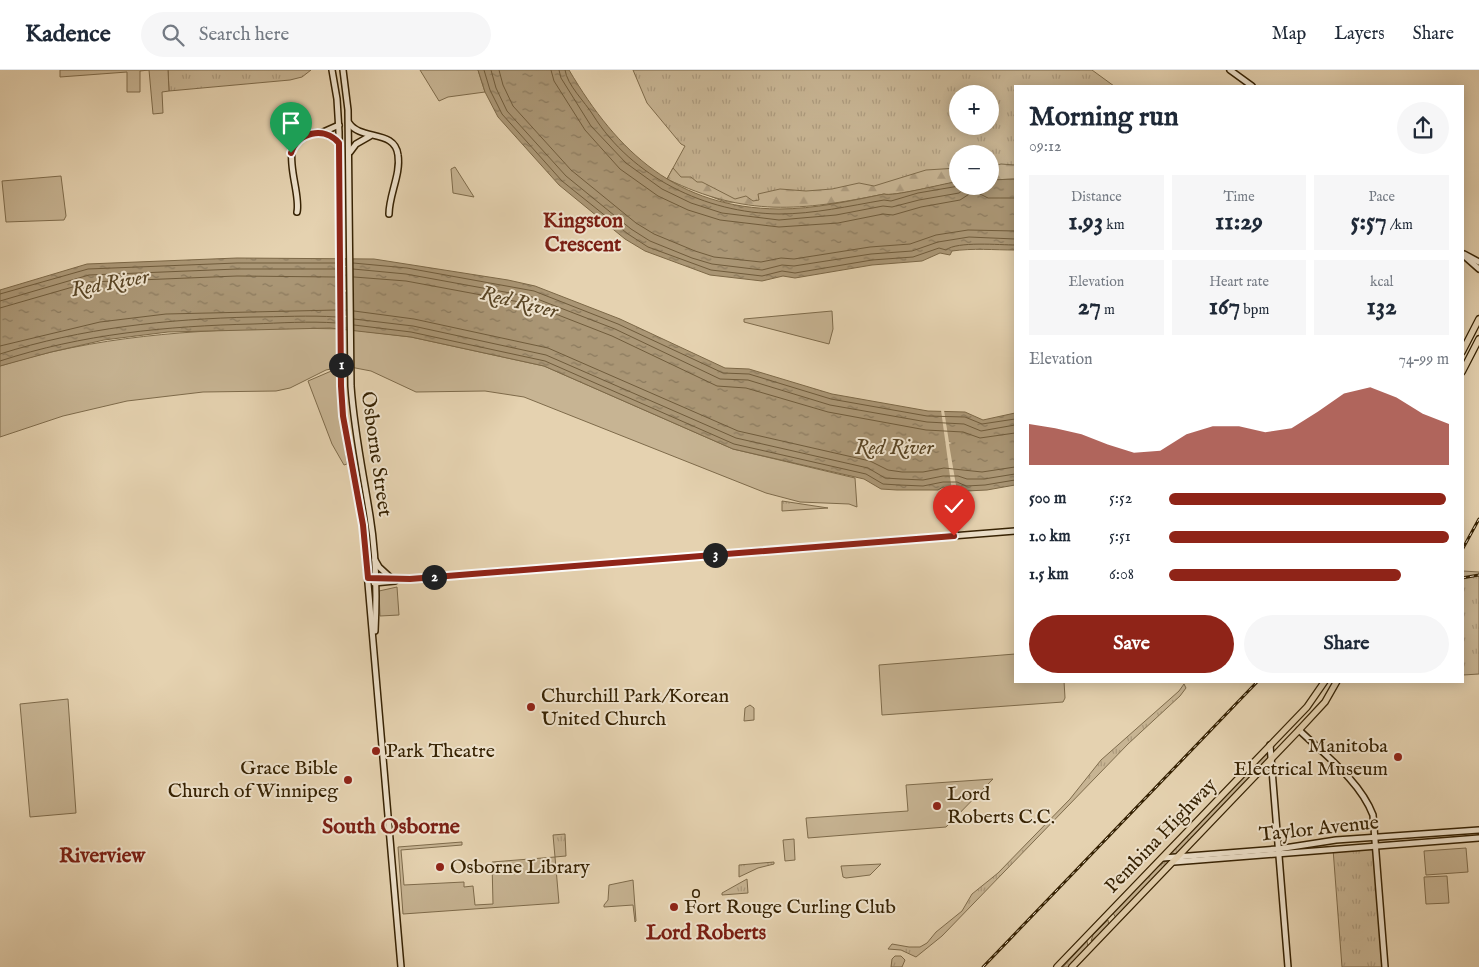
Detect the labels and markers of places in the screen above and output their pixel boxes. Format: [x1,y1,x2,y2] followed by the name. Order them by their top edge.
[270,102,312,153] pin
[328,352,354,378] pin: 1
[933,485,975,536] pin
[702,542,728,568] pin: 3
[422,564,446,590] pin: 2
[541,684,730,732] place label: Churchill Park/Korean United Church
[525,701,537,713] marker: Churchill Park/Korean United Church
[1233,734,1388,782] place label: Manitoba Electrical Museum
[386,739,495,764] place label: Park Theatre
[370,745,382,757] marker: Park Theatre
[1392,751,1404,763] marker: Manitoba Electrical Museum
[168,756,339,804] place label: Grace Bible Church of Winnipeg
[342,774,354,786] marker: Grace Bible Church of Winnipeg
[947,782,1055,830] place label: Lord Roberts C.C.
[931,800,943,812] marker: Lord Roberts C.C.
[450,855,590,880] place label: Osborne Library
[434,861,446,873] marker: Osborne Library
[684,895,896,920] place label: Fort Rouge Curling Club
[668,901,680,913] marker: Fort Rouge Curling Club

